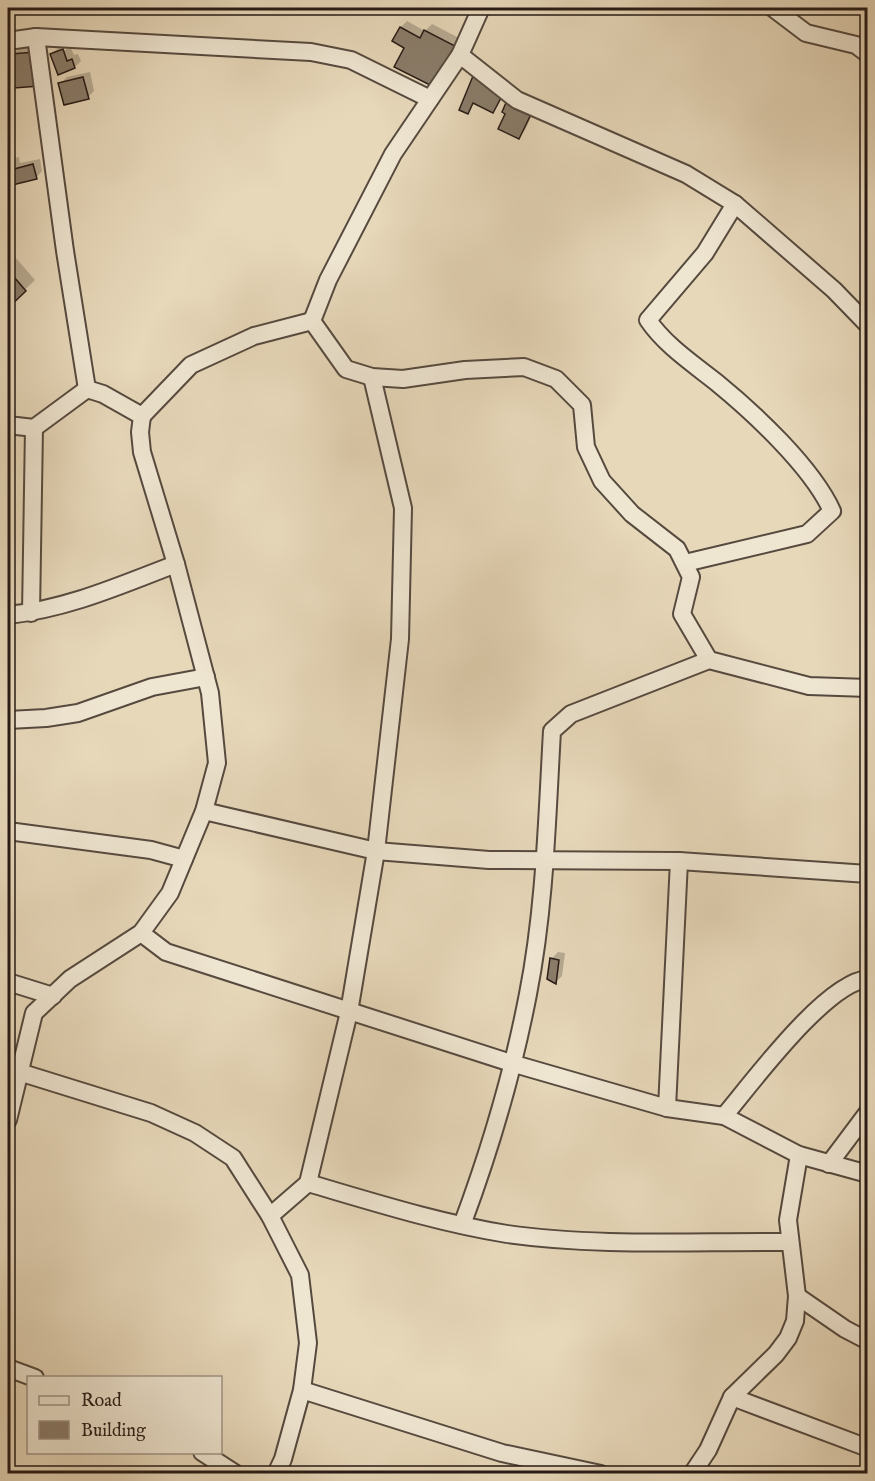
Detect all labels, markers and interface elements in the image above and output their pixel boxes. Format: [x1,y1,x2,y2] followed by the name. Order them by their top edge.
[27,1376,222,1454] legend
[81,1390,122,1413] text: Road
[81,1420,146,1443] text: Building

